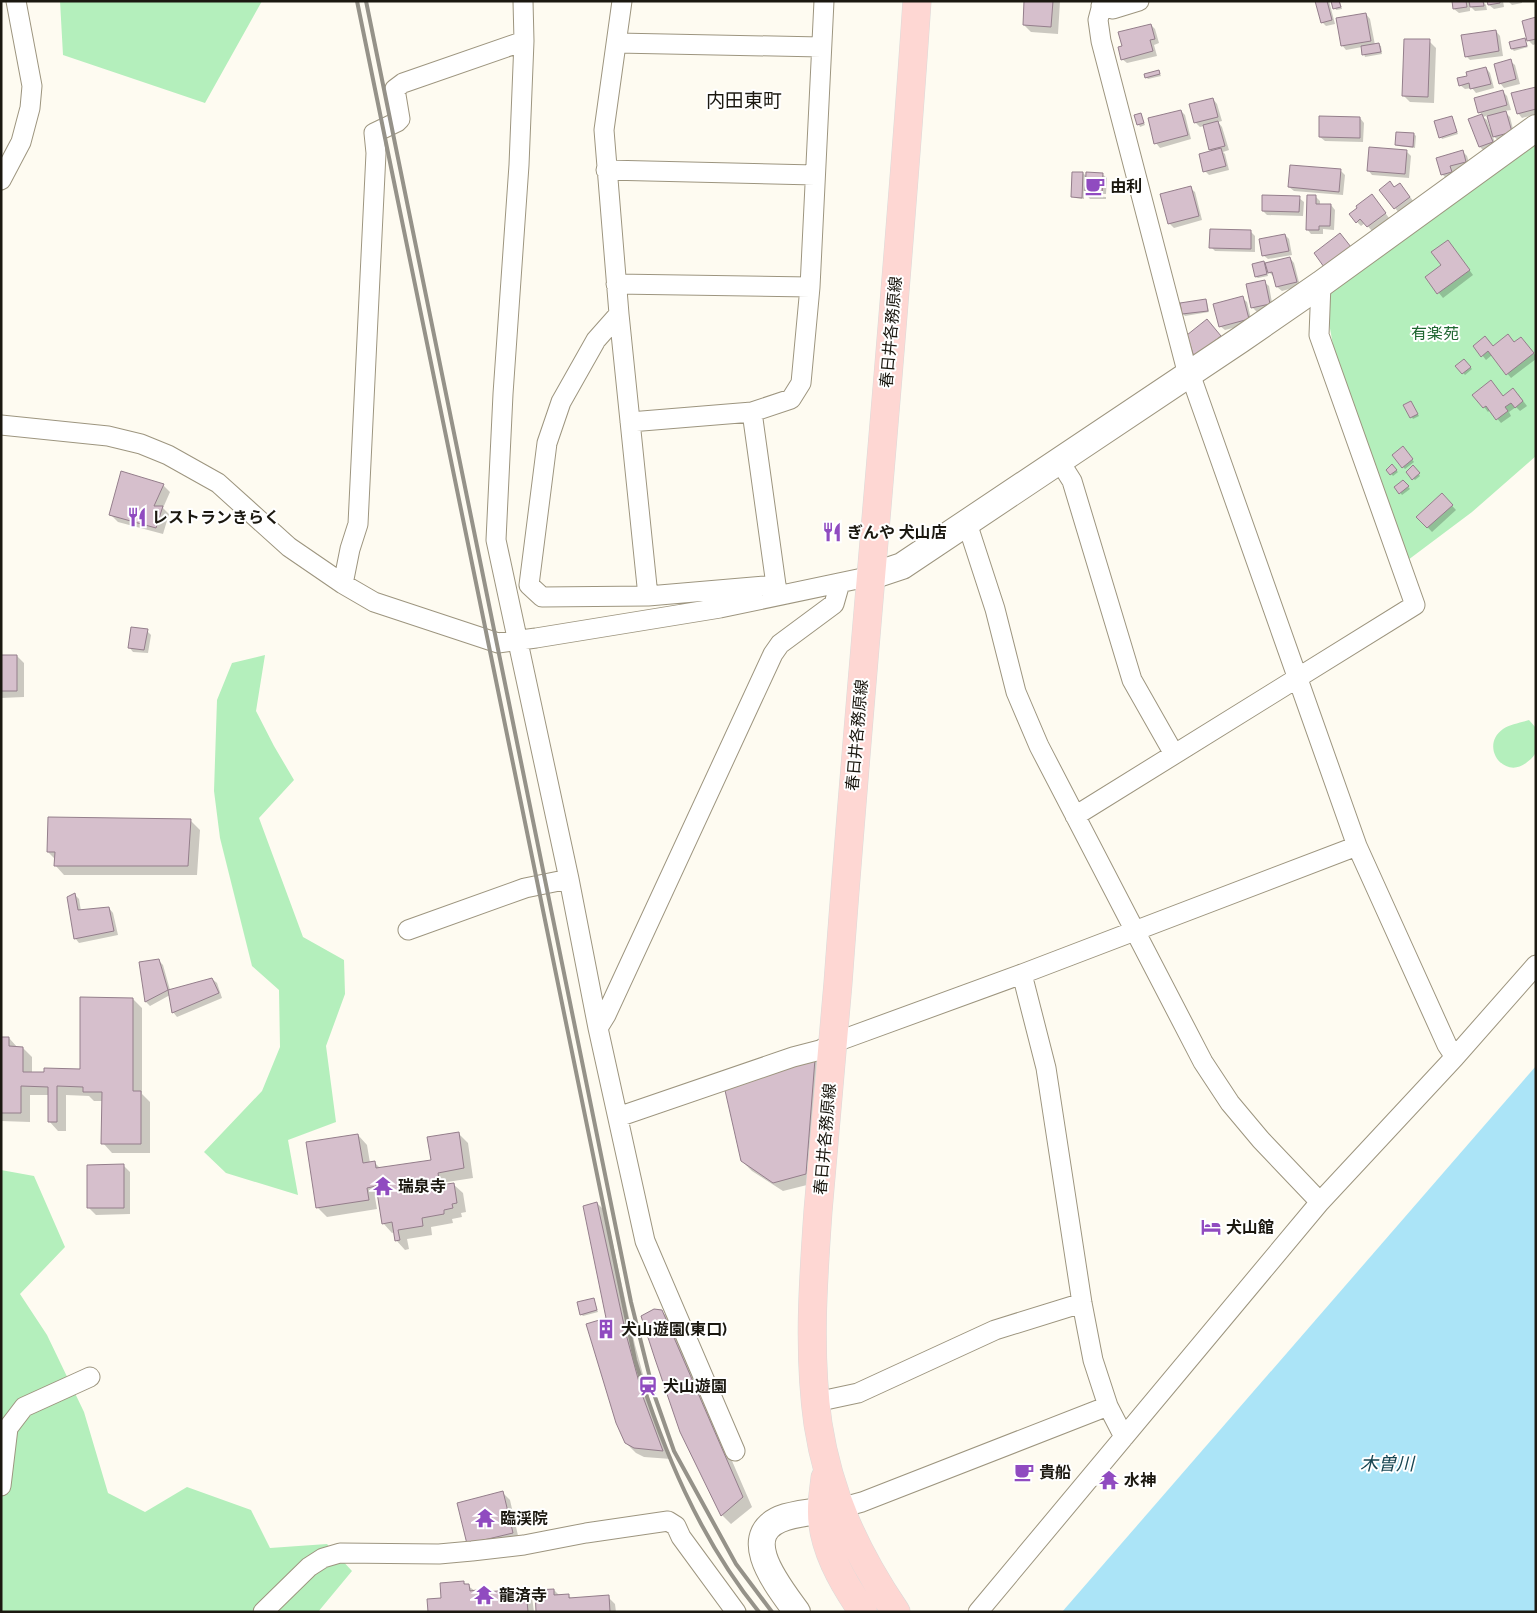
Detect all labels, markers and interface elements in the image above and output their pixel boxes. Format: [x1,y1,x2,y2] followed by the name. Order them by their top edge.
[706,89,782,111] district label: 内田東町
[1084,175,1106,197] cafe icon: 由利
[1110,177,1142,196] place label: 由利
[877,275,905,389] street label: 春日井各務原線
[1411,324,1459,343] park label: 有楽苑
[126,506,148,528] restaurant icon: レストランきらく
[152,508,280,527] place label: レストランきらく
[821,521,843,543] restaurant icon: ぎんや 犬山店
[847,523,947,542] place label: ぎんや 犬山店
[843,678,871,792] street label: 春日井各務原線
[811,1082,839,1196] street label: 春日井各務原線
[372,1175,394,1197] temple icon: 瑞泉寺
[398,1177,446,1196] place label: 瑞泉寺
[1200,1216,1222,1238] hotel icon: 犬山館
[1226,1218,1274,1237] place label: 犬山館
[595,1318,617,1340] building icon: 犬山遊園(東口)
[621,1320,727,1339] place label: 犬山遊園(東口)
[637,1375,659,1397] station icon: 犬山遊園
[663,1377,727,1396] place label: 犬山遊園
[1360,1453,1416,1474] water label: 木曽川
[1013,1461,1035,1483] cafe icon: 貴船
[1039,1463,1071,1482] place label: 貴船
[1098,1469,1120,1491] temple icon: 水神
[1124,1471,1156,1490] place label: 水神
[474,1507,496,1529] temple icon: 臨渓院
[500,1509,548,1528] place label: 臨渓院
[473,1584,495,1606] temple icon: 龍済寺
[499,1586,547,1605] place label: 龍済寺

